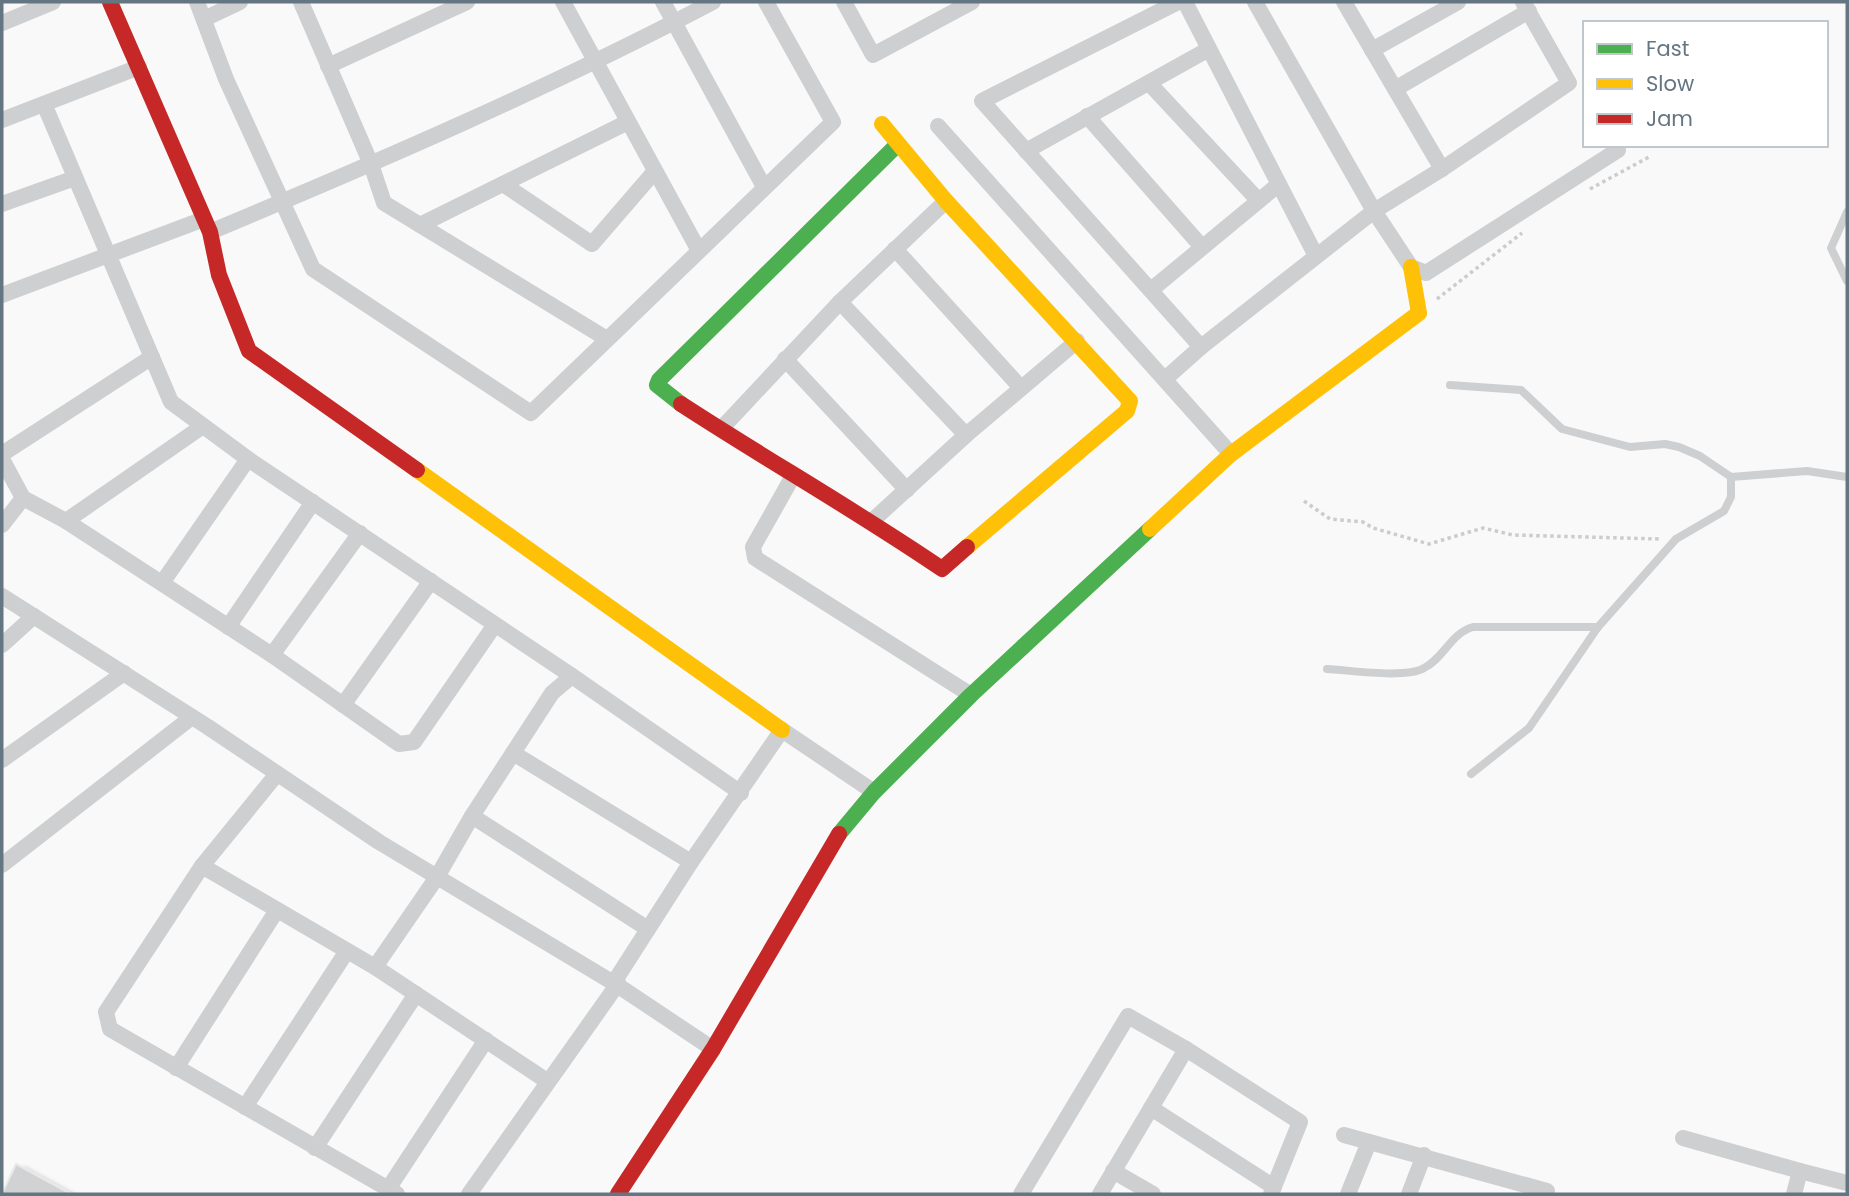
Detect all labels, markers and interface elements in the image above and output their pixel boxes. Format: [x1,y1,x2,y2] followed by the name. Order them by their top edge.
[1583,21,1828,147] legend
[1646,34,1689,63] text: Fast
[1646,69,1694,98] text: Slow
[1646,104,1693,133] text: Jam

